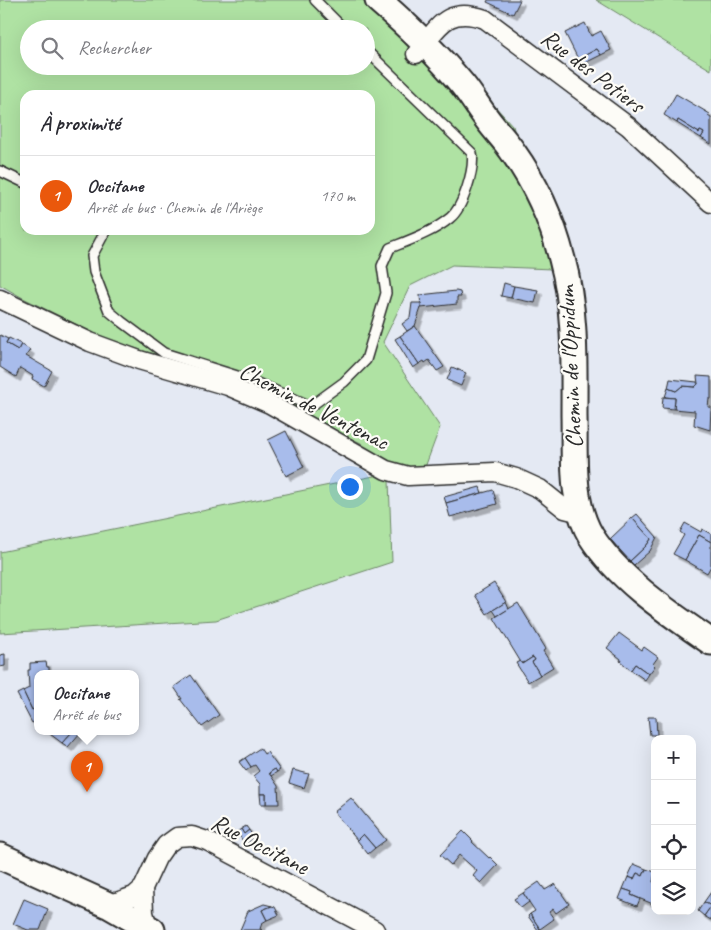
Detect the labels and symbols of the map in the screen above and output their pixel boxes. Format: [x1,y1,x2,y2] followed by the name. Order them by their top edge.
[535,22,652,121] street label: Rue des Potiers
[551,283,589,449] street label: Chemin de l'Oppidum
[234,356,395,457] street label: Chemin de Ventenac
[337,474,363,500] your location
[71,751,103,792] pin: 1
[206,807,316,882] street label: Rue Occitane

